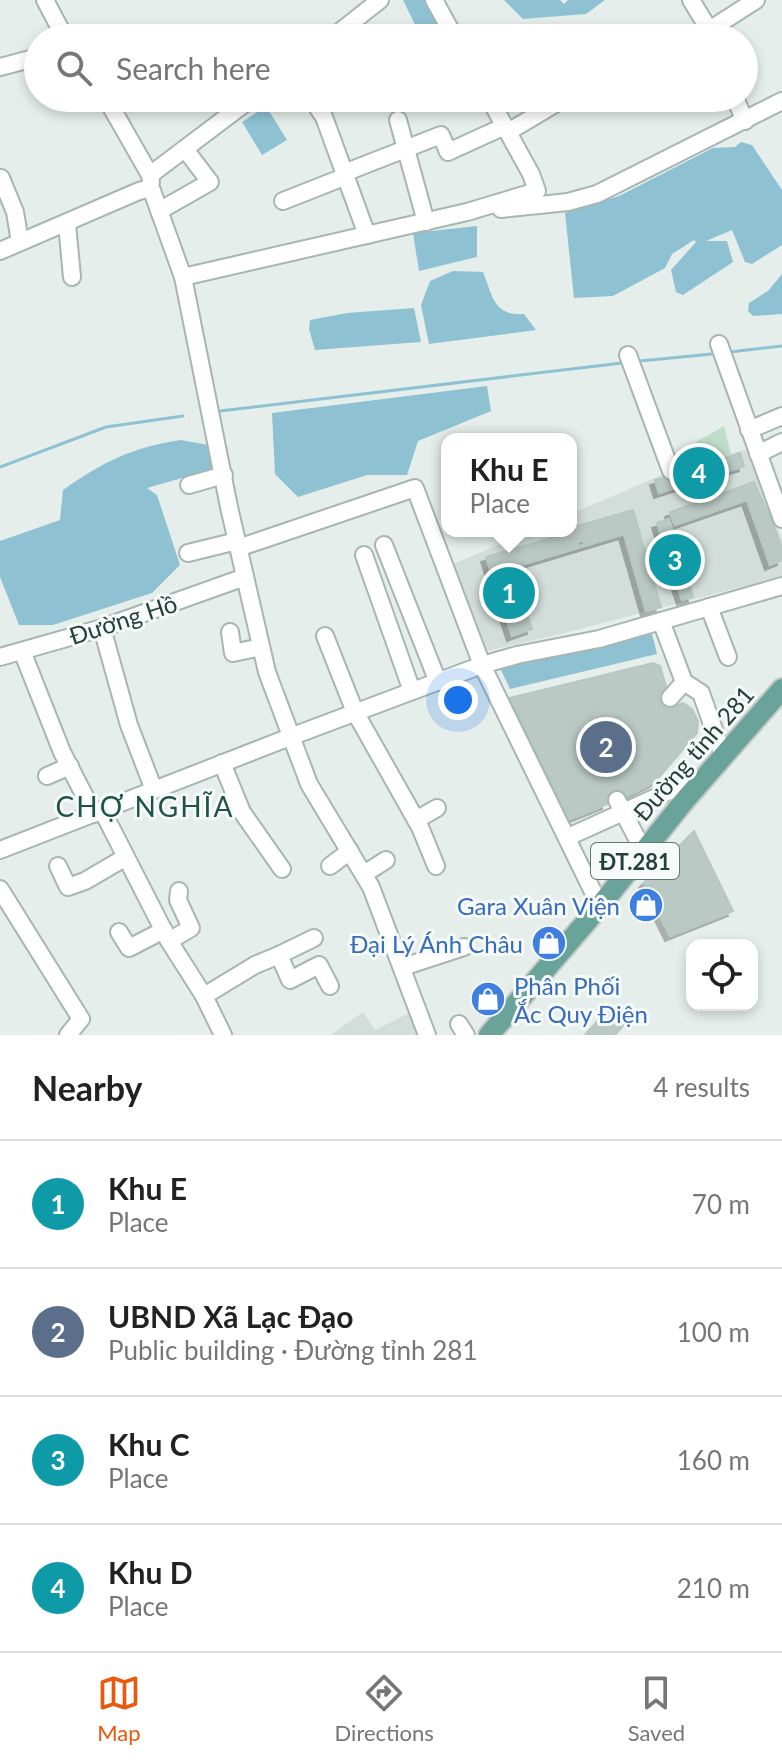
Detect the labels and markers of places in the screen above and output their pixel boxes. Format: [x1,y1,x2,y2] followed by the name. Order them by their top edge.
[673,443,725,503] pin: 4
[649,530,701,590] pin: 3
[483,563,535,623] pin: 1
[580,717,632,777] pin: 2
[627,886,665,924] shop icon: Gara Xuân Viện
[457,891,620,920] place label: Gara Xuân Viện
[530,924,568,962] shop icon: Đại Lý Ánh Châu
[350,929,523,958] place label: Đại Lý Ánh Châu
[514,971,648,1028] place label: Phân Phối Ắc Quy Điện
[469,980,507,1018] shop icon: Phân Phối Ắc Quy Điện

